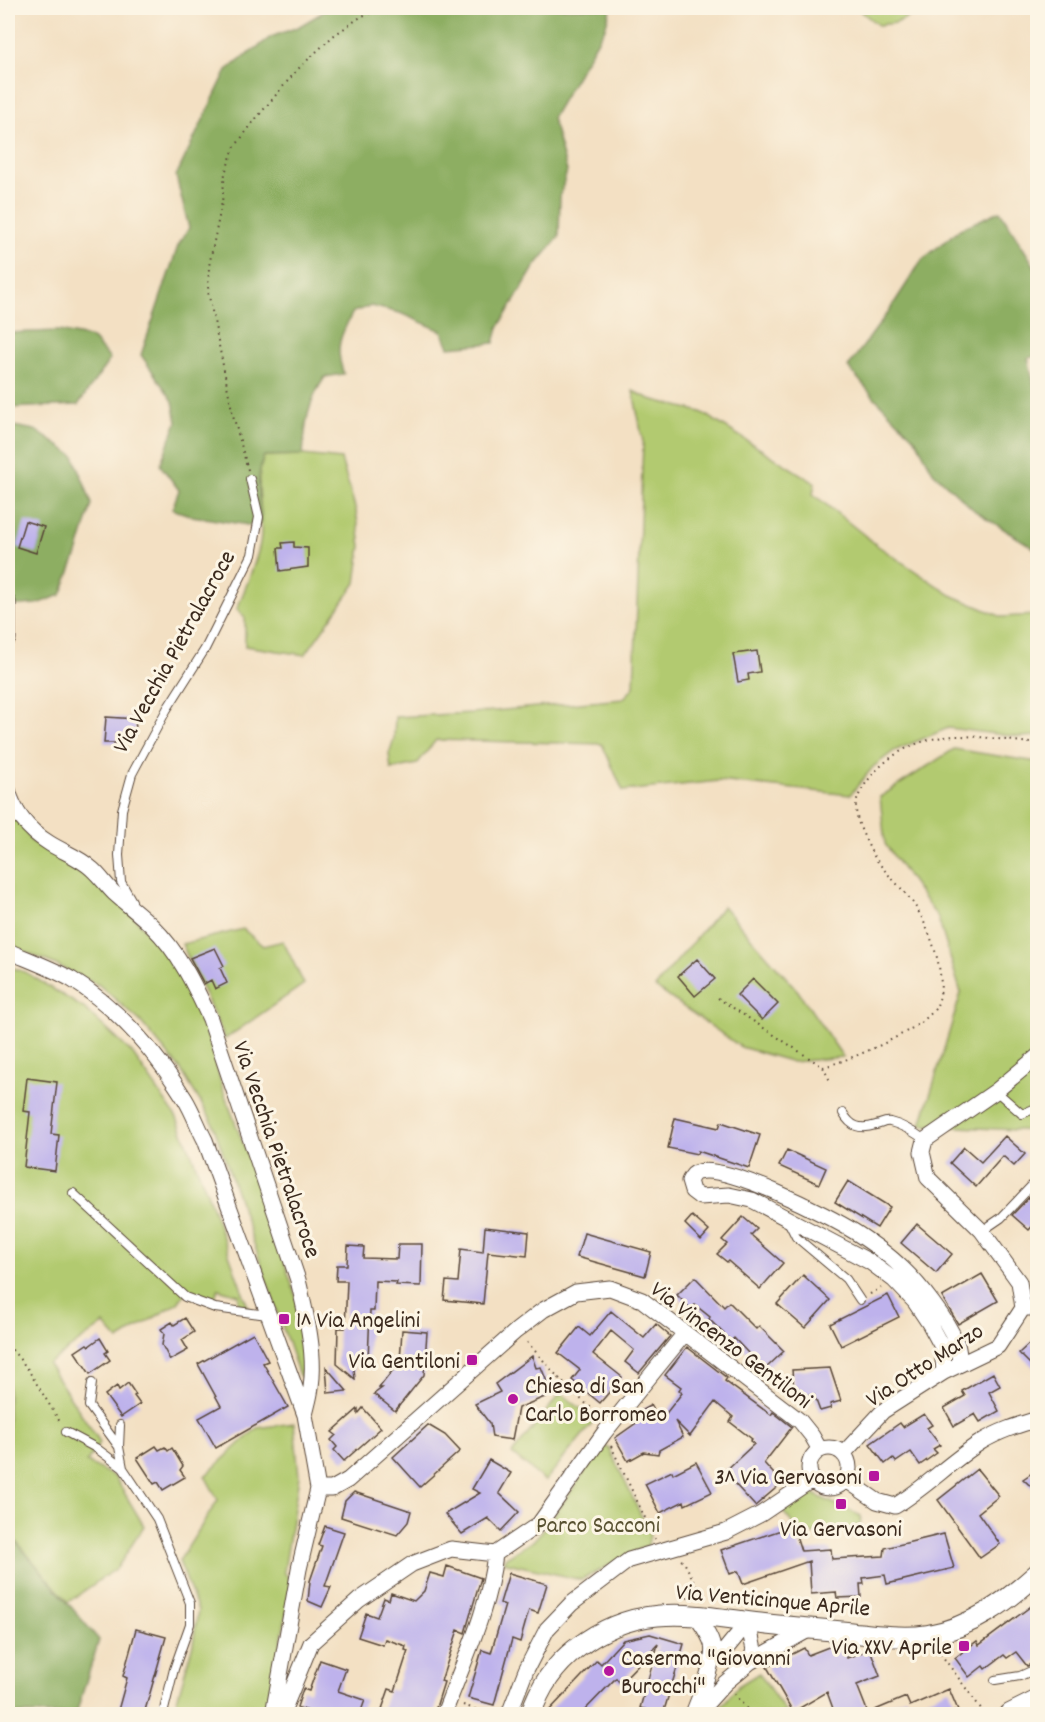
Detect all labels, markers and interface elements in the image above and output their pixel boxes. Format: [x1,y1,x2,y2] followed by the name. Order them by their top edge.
[106,545,246,760] street label: Via Vecchia Pietralacroce
[222,1037,328,1263] street label: Via Vecchia Pietralacroce
[642,1274,818,1419] street label: Via Vincenzo Gentiloni
[296,1305,420,1339] place label: 1^ Via Angelini
[277,1312,291,1326] marker: 1^ Via Angelini
[860,1316,991,1417] street label: Via Otto Marzo
[348,1346,460,1380] place label: Via Gentiloni
[465,1353,479,1367] marker: Via Gentiloni
[525,1371,667,1433] place label: Chiesa di San Carlo Borromeo
[506,1392,520,1406] marker: Chiesa di San Carlo Borromeo
[714,1462,862,1496] place label: 3^ Via Gervasoni
[867,1469,881,1483] marker: 3^ Via Gervasoni
[834,1497,848,1511] marker: Via Gervasoni
[536,1510,660,1544] park label: Parco Sacconi
[780,1514,902,1548] place label: Via Gervasoni
[674,1577,871,1627] street label: Via Venticinque Aprile
[832,1632,952,1666] place label: Via XXV Aprile
[957,1639,971,1653] marker: Via XXV Aprile
[621,1643,791,1705] place label: Caserma "Giovanni Burocchi"
[602,1664,616,1678] marker: Caserma "Giovanni Burocchi"

